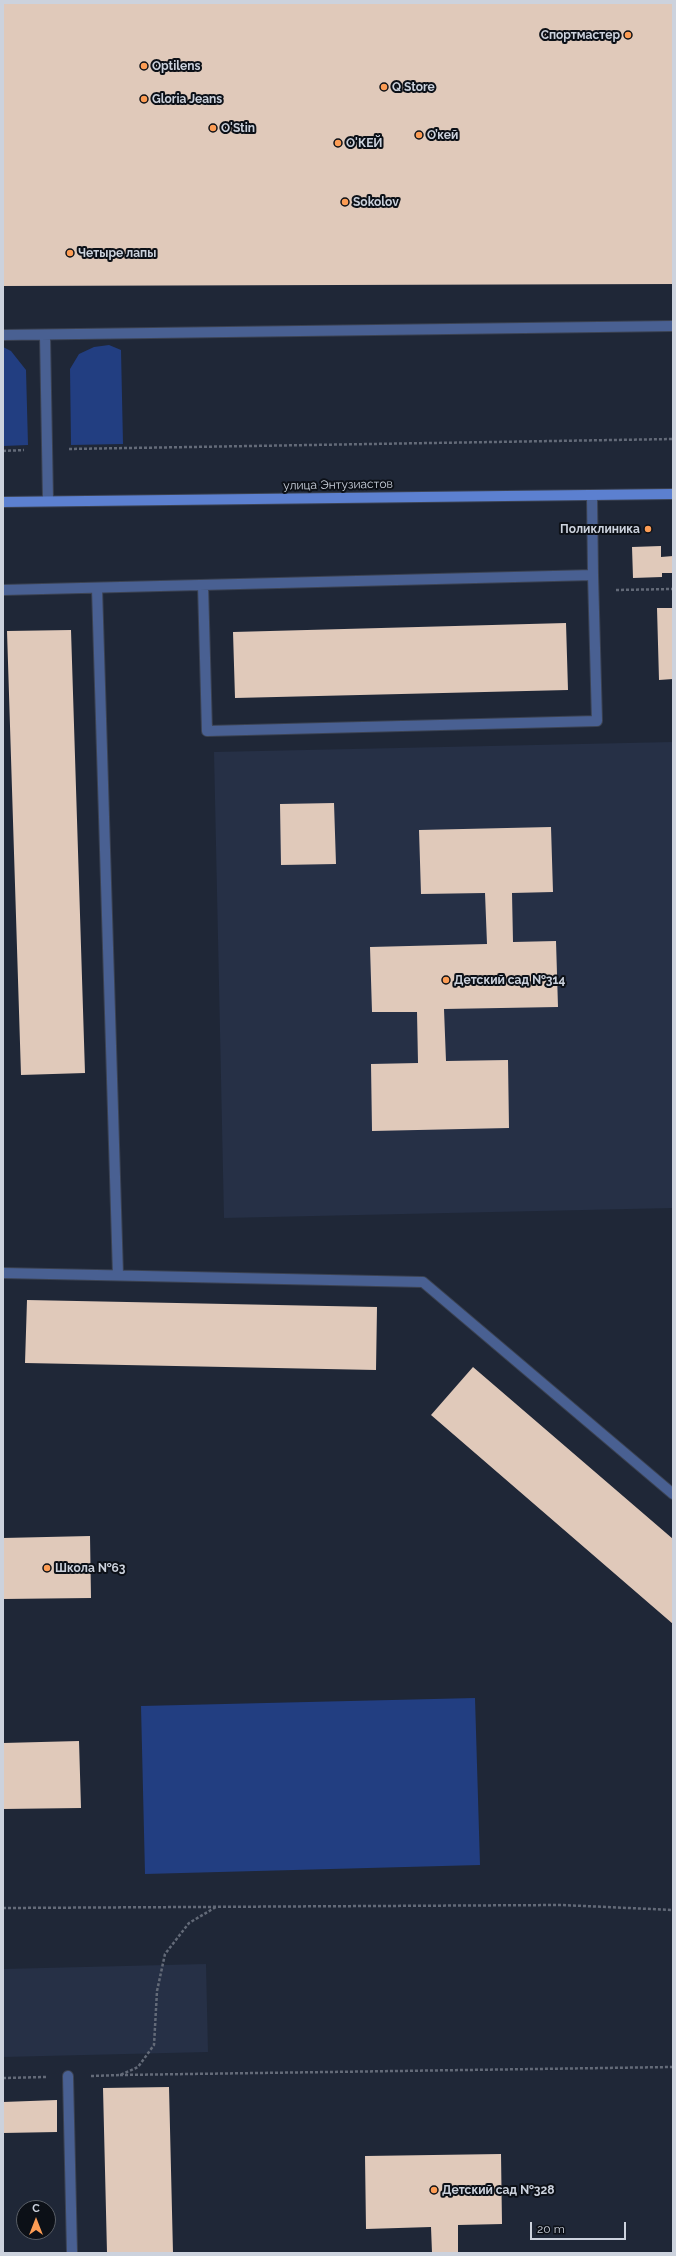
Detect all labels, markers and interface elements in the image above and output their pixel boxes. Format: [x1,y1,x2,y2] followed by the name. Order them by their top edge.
[541,28,620,42] place label: Спортмастер
[623,30,633,40] marker: Спортмастер
[152,59,200,73] place label: Optilens
[139,61,149,71] marker: Optilens
[392,80,435,94] place label: Q Store
[379,82,389,92] marker: Q Store
[152,92,222,106] place label: Gloria Jeans
[139,94,149,104] marker: Gloria Jeans
[221,121,255,135] place label: O'Stin
[208,123,218,133] marker: O'Stin
[427,128,458,142] place label: О’кей
[414,130,424,140] marker: О’кей
[346,136,383,150] place label: О'КЕЙ
[333,138,343,148] marker: О'КЕЙ
[353,195,399,209] place label: Sokolov
[340,197,350,207] marker: Sokolov
[78,246,156,260] place label: Четыре лапы
[65,248,75,258] marker: Четыре лапы
[283,477,393,493] street label: улица Энтузиастов
[560,522,640,536] place label: Поликлиника
[643,524,653,534] marker: Поликлиника
[454,973,565,987] place label: Детский сад №314
[441,975,451,985] marker: Детский сад №314
[55,1561,125,1575] place label: Школа №63
[42,1563,52,1573] marker: Школа №63
[442,2183,555,2197] place label: Детский сад №328
[429,2185,439,2195] marker: Детский сад №328
[16,2200,56,2240] north arrow
[32,2202,40,2215] text: С
[532,2214,628,2240] scale bar
[537,2222,565,2236] text: 20 m

